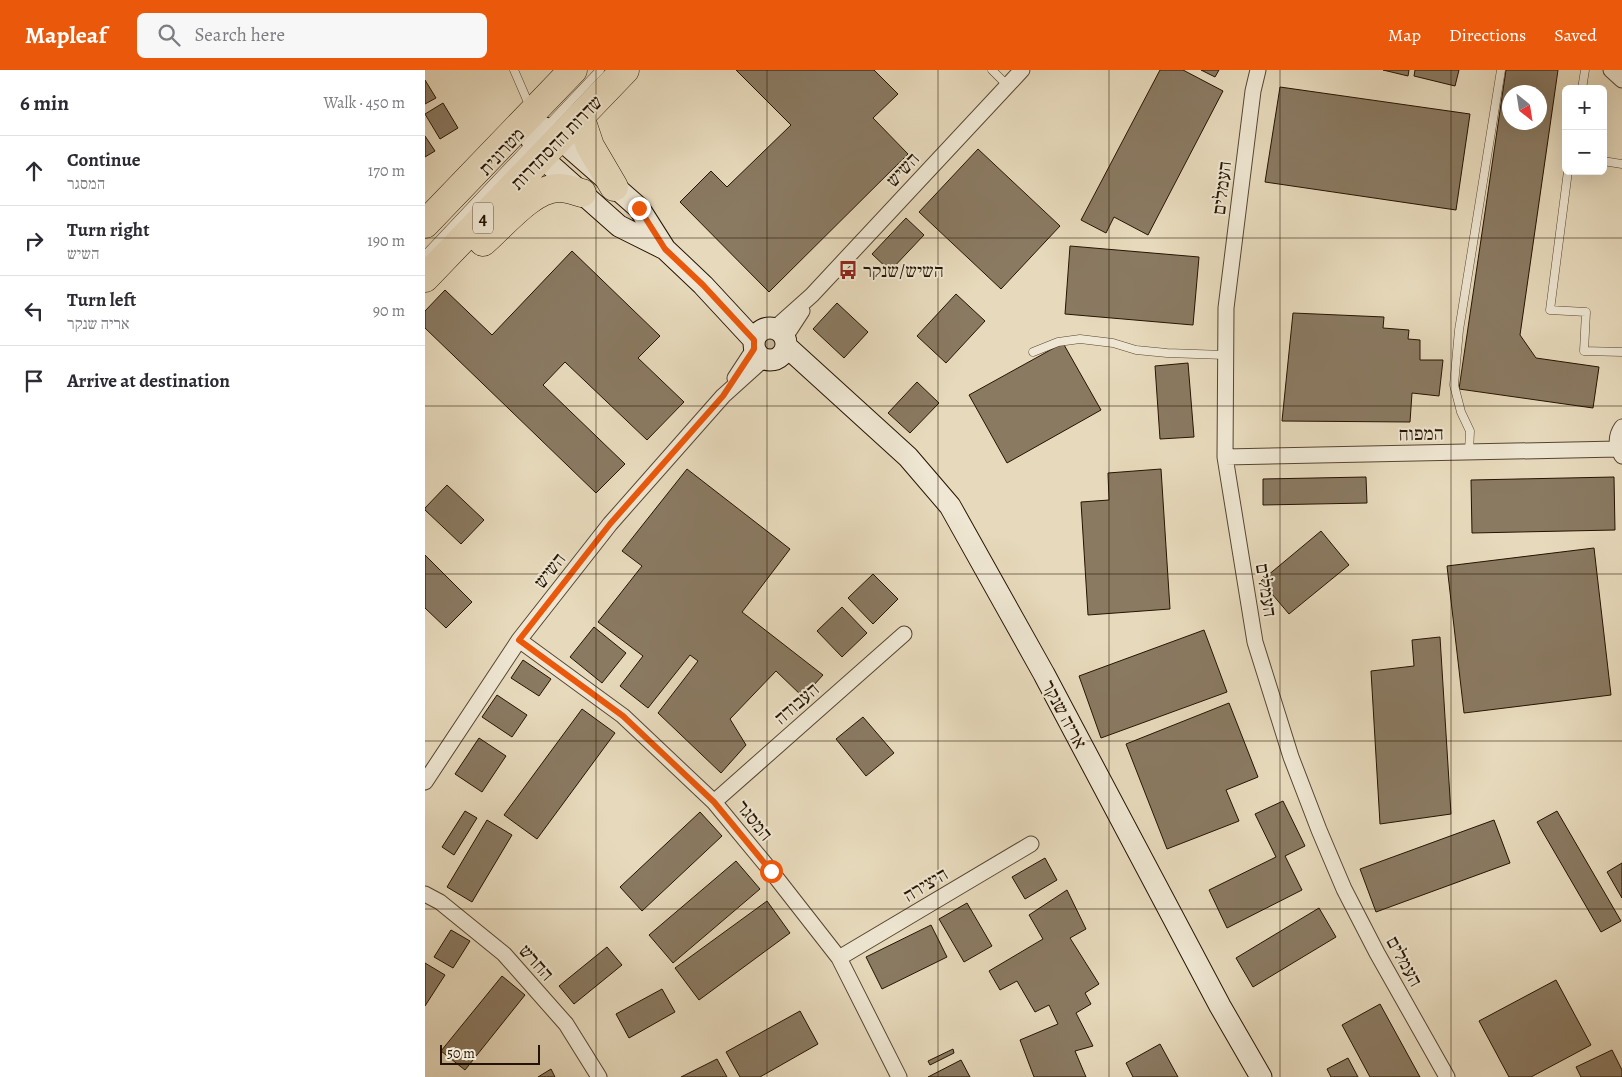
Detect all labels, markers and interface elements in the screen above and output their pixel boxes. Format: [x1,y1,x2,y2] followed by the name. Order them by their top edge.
[137,13,487,58] search box
[25,19,107,51] text: Mapleaf
[155,21,183,49] icon: search
[195,22,285,48] text: Search here
[1388,23,1421,47] text: Map
[1449,23,1526,47] text: Directions
[1554,23,1597,47] text: Saved
[1502,85,1547,130] north arrow
[1562,85,1607,175] map controls
[1562,85,1607,130] button: +
[20,89,69,117] text: 6 min
[505,90,609,196] street label: שדרות ההסתדרות
[323,92,405,114] text: Walk · 450 m
[473,122,531,181] street label: מטרונית
[1562,130,1607,175] button: −
[67,147,141,173] text: Continue
[880,147,925,193] street label: השיש
[20,157,48,185] icon: ahead
[368,160,405,182] text: 170 m
[1206,160,1238,216] street label: העמלים
[67,173,105,195] text: המסגר
[628,197,651,220] route end
[473,202,493,234] road number: 4
[67,217,149,243] text: Turn right
[20,227,48,255] icon: right
[367,230,405,252] text: 190 m
[67,243,99,265] text: השיש
[863,258,944,284] place label: השיש/שנקר
[837,259,859,281] bus stop icon: השיש/שנקר
[67,287,136,313] text: Turn left
[20,297,48,325] icon: left
[373,300,405,322] text: 90 m
[67,313,130,335] text: אריה שנקר
[20,367,48,395] icon: arrive
[67,368,230,394] text: Arrive at destination
[1398,421,1444,447] street label: המפוח
[528,547,572,594] street label: השיש
[1249,561,1283,619] street label: העמלים
[1035,676,1093,753] street label: אריה שנקר
[768,677,825,731] street label: העבודה
[730,795,779,846] street label: המסגר
[760,860,783,883] route start
[898,861,953,908] street label: היצירה
[1380,932,1429,991] street label: העמלים
[513,939,560,987] street label: החרש
[440,1042,540,1065] scale bar
[447,1044,475,1063] text: 50 m

